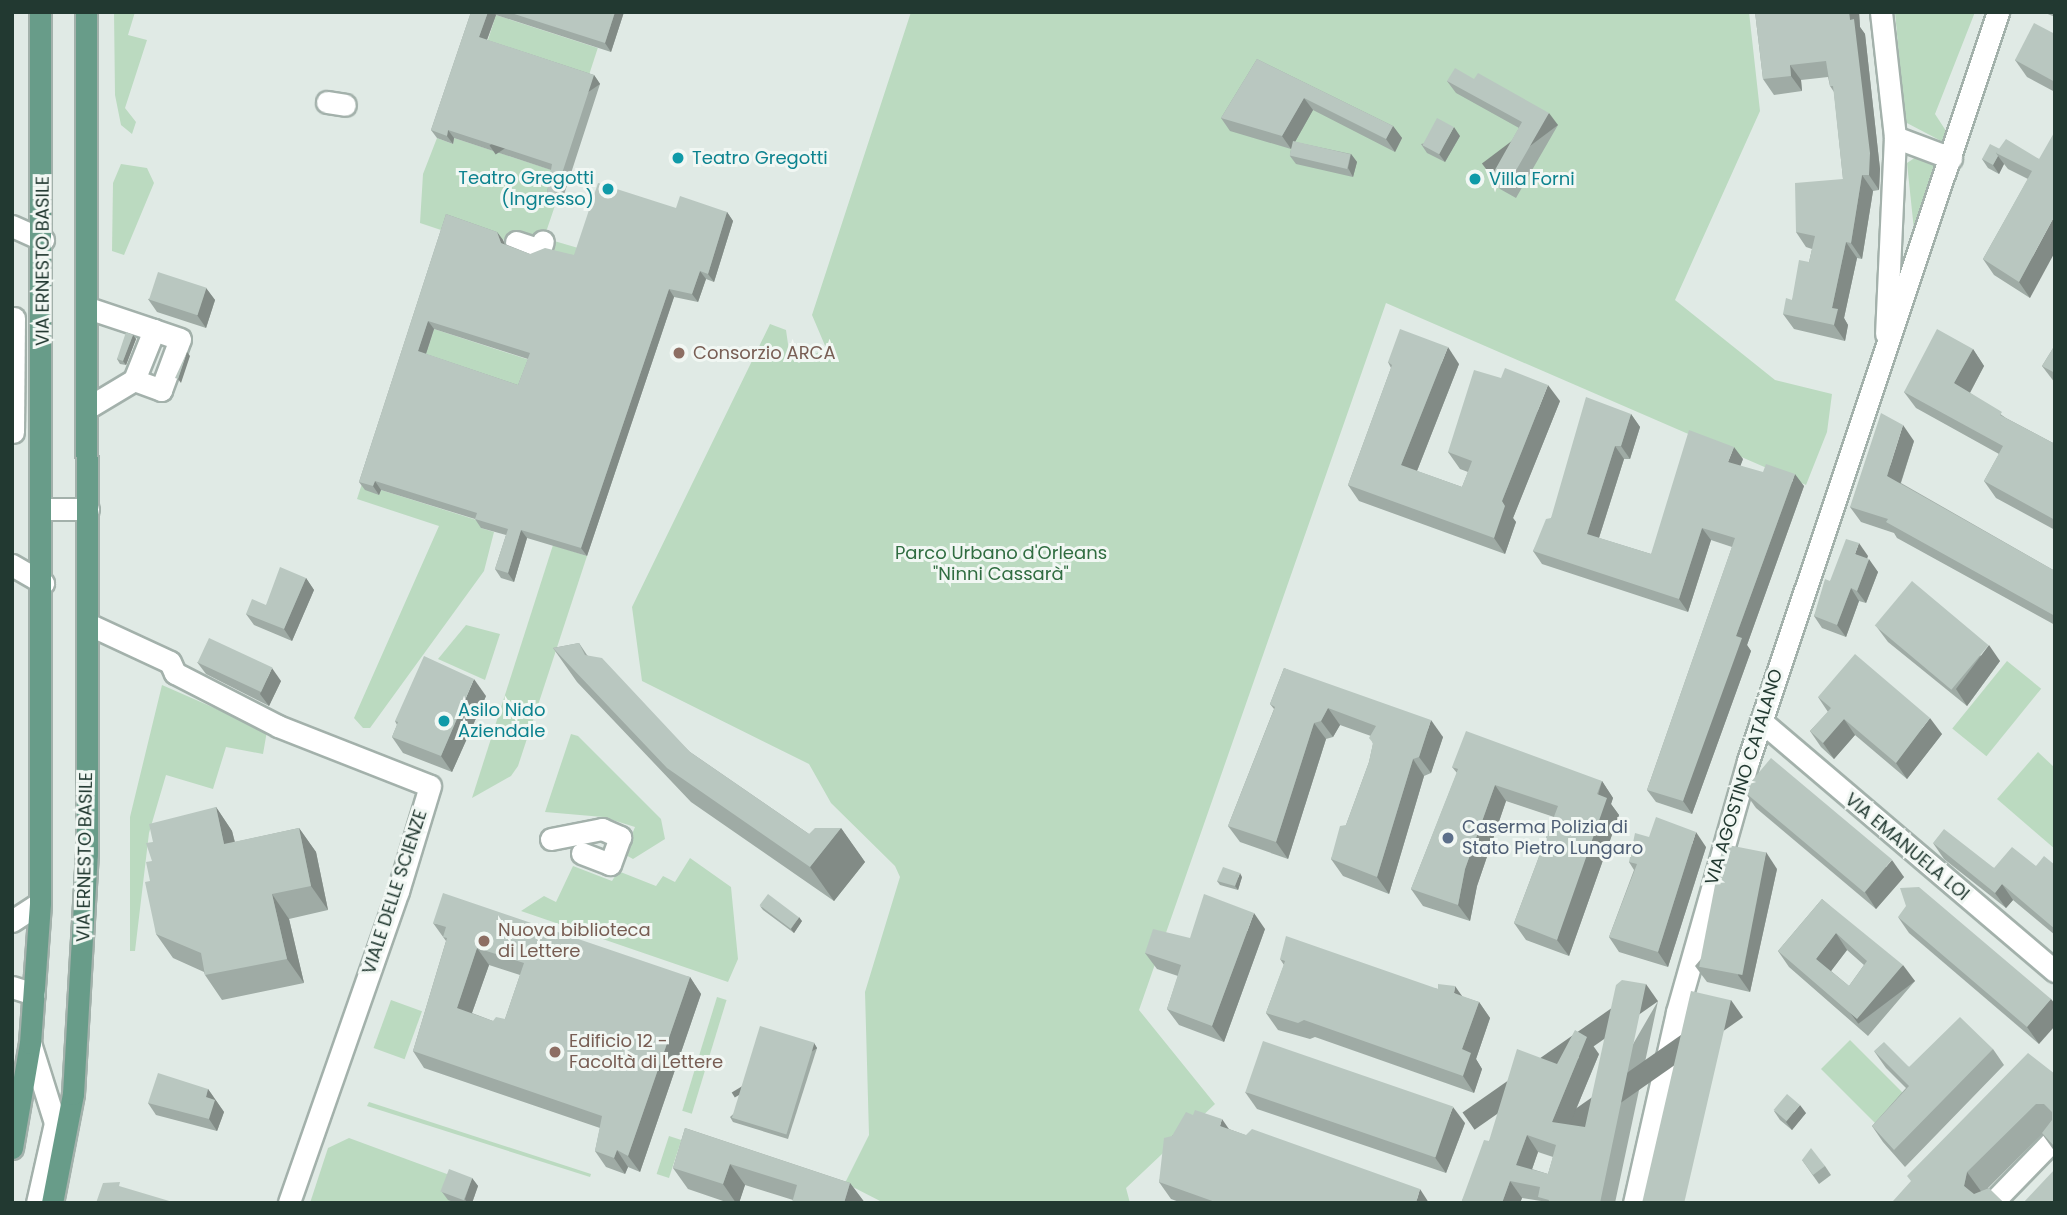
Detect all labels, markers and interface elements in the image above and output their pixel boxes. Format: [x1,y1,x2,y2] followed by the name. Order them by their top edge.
[692,147,828,169] place label: Teatro Gregotti
[670,150,686,166] marker: Teatro Gregotti
[458,168,594,210] place label: Teatro Gregotti (Ingresso)
[1489,168,1575,190] place label: Villa Forni
[1467,171,1483,187] marker: Villa Forni
[32,176,54,346] street label: VIA ERNESTO BASILE
[600,181,616,197] marker: Teatro Gregotti (Ingresso)
[693,342,836,364] place label: Consorzio ARCA
[671,345,687,361] marker: Consorzio ARCA
[895,543,1107,586] park label: Parco Urbano d'Orleans "Ninni Cassarà"
[1701,666,1787,888] street label: VIA AGOSTINO CATALANO
[458,700,545,742] place label: Asilo Nido Aziendale
[436,713,452,729] marker: Asilo Nido Aziendale
[73,772,97,942] street label: VIA ERNESTO BASILE
[1840,789,1974,905] street label: VIA EMANUELA LOI
[358,807,432,977] street label: VIALE DELLE SCIENZE
[1462,817,1643,860] place label: Caserma Polizia di Stato Pietro Lungaro
[1440,830,1456,846] marker: Caserma Polizia di Stato Pietro Lungaro
[498,920,651,962] place label: Nuova biblioteca di Lettere
[476,933,492,949] marker: Nuova biblioteca di Lettere
[569,1031,723,1074] place label: Edificio 12 - Facoltà di Lettere
[547,1044,563,1060] marker: Edificio 12 - Facoltà di Lettere

